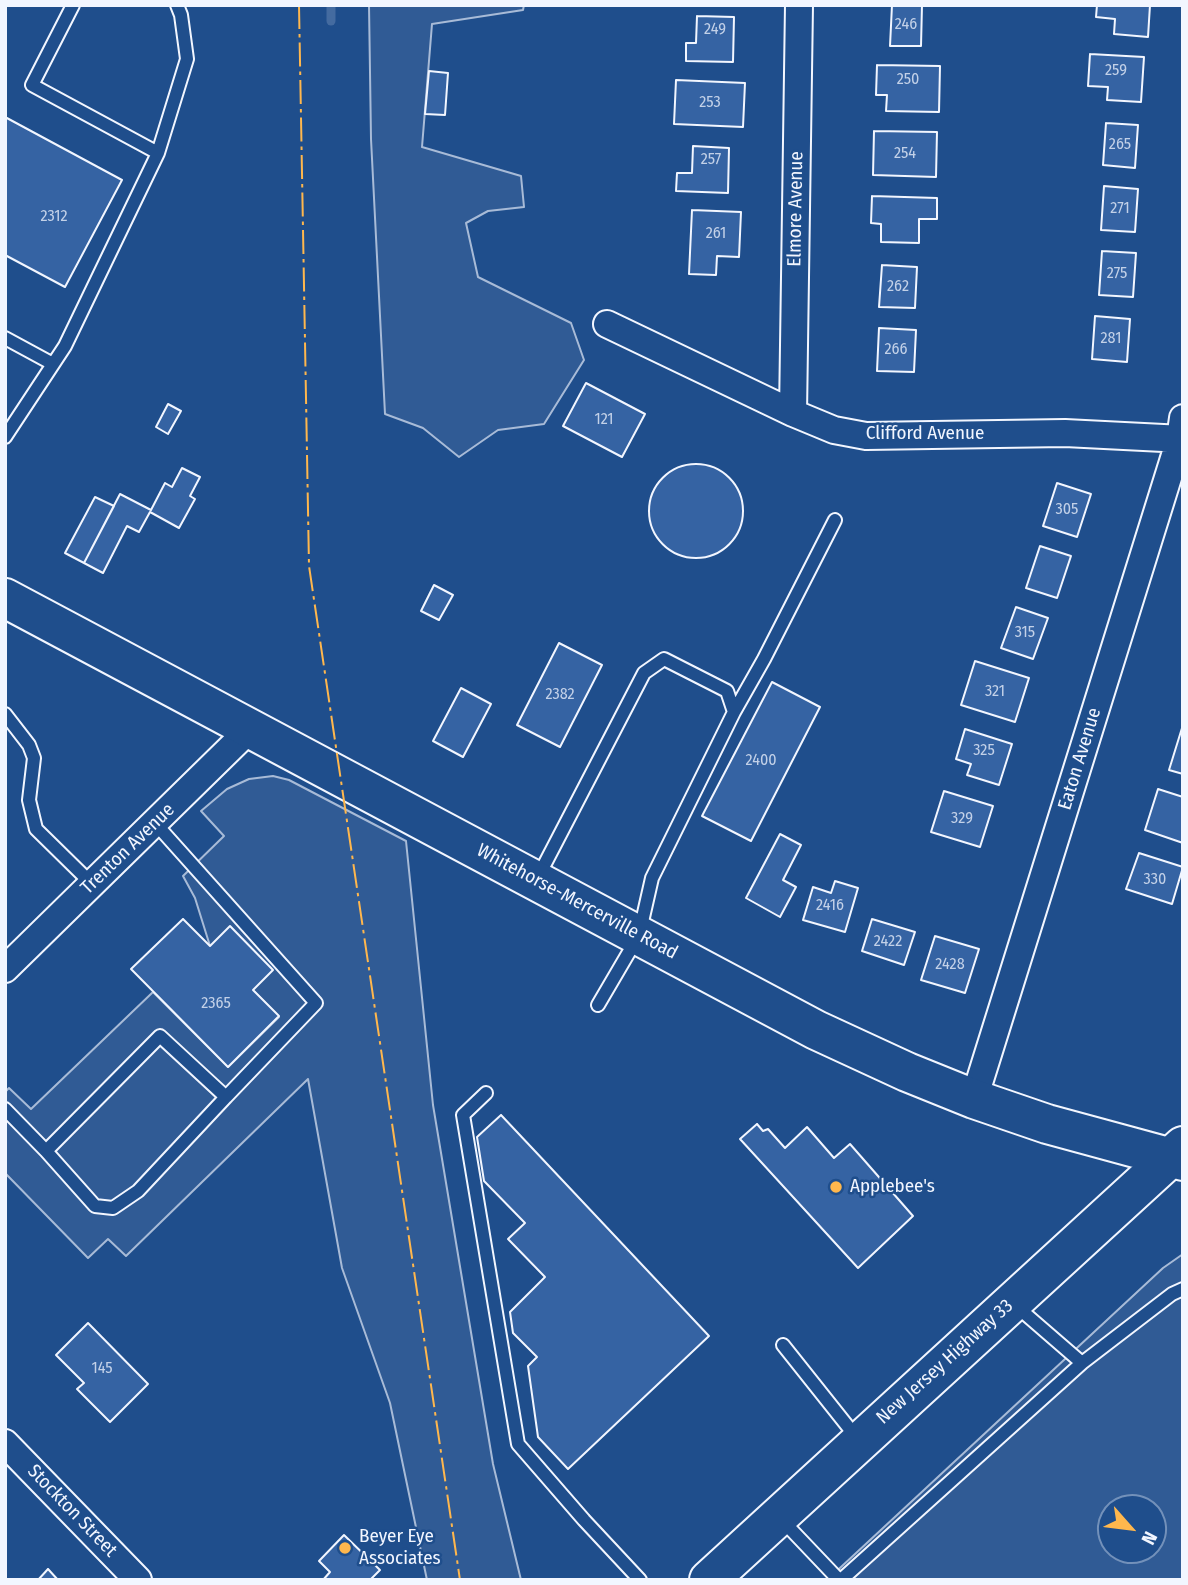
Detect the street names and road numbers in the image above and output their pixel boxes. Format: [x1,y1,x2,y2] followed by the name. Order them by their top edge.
[784,151,808,267] street label: Elmore Avenue
[866,423,984,445] street label: Clifford Avenue
[1054,705,1106,813] street label: Eaton Avenue
[76,799,180,899] street label: Trenton Avenue
[473,839,681,965] street label: Whitehorse-Mercerville Road
[872,1295,1018,1429] street label: New Jersey Highway 33
[22,1460,122,1562] street label: Stockton Street

